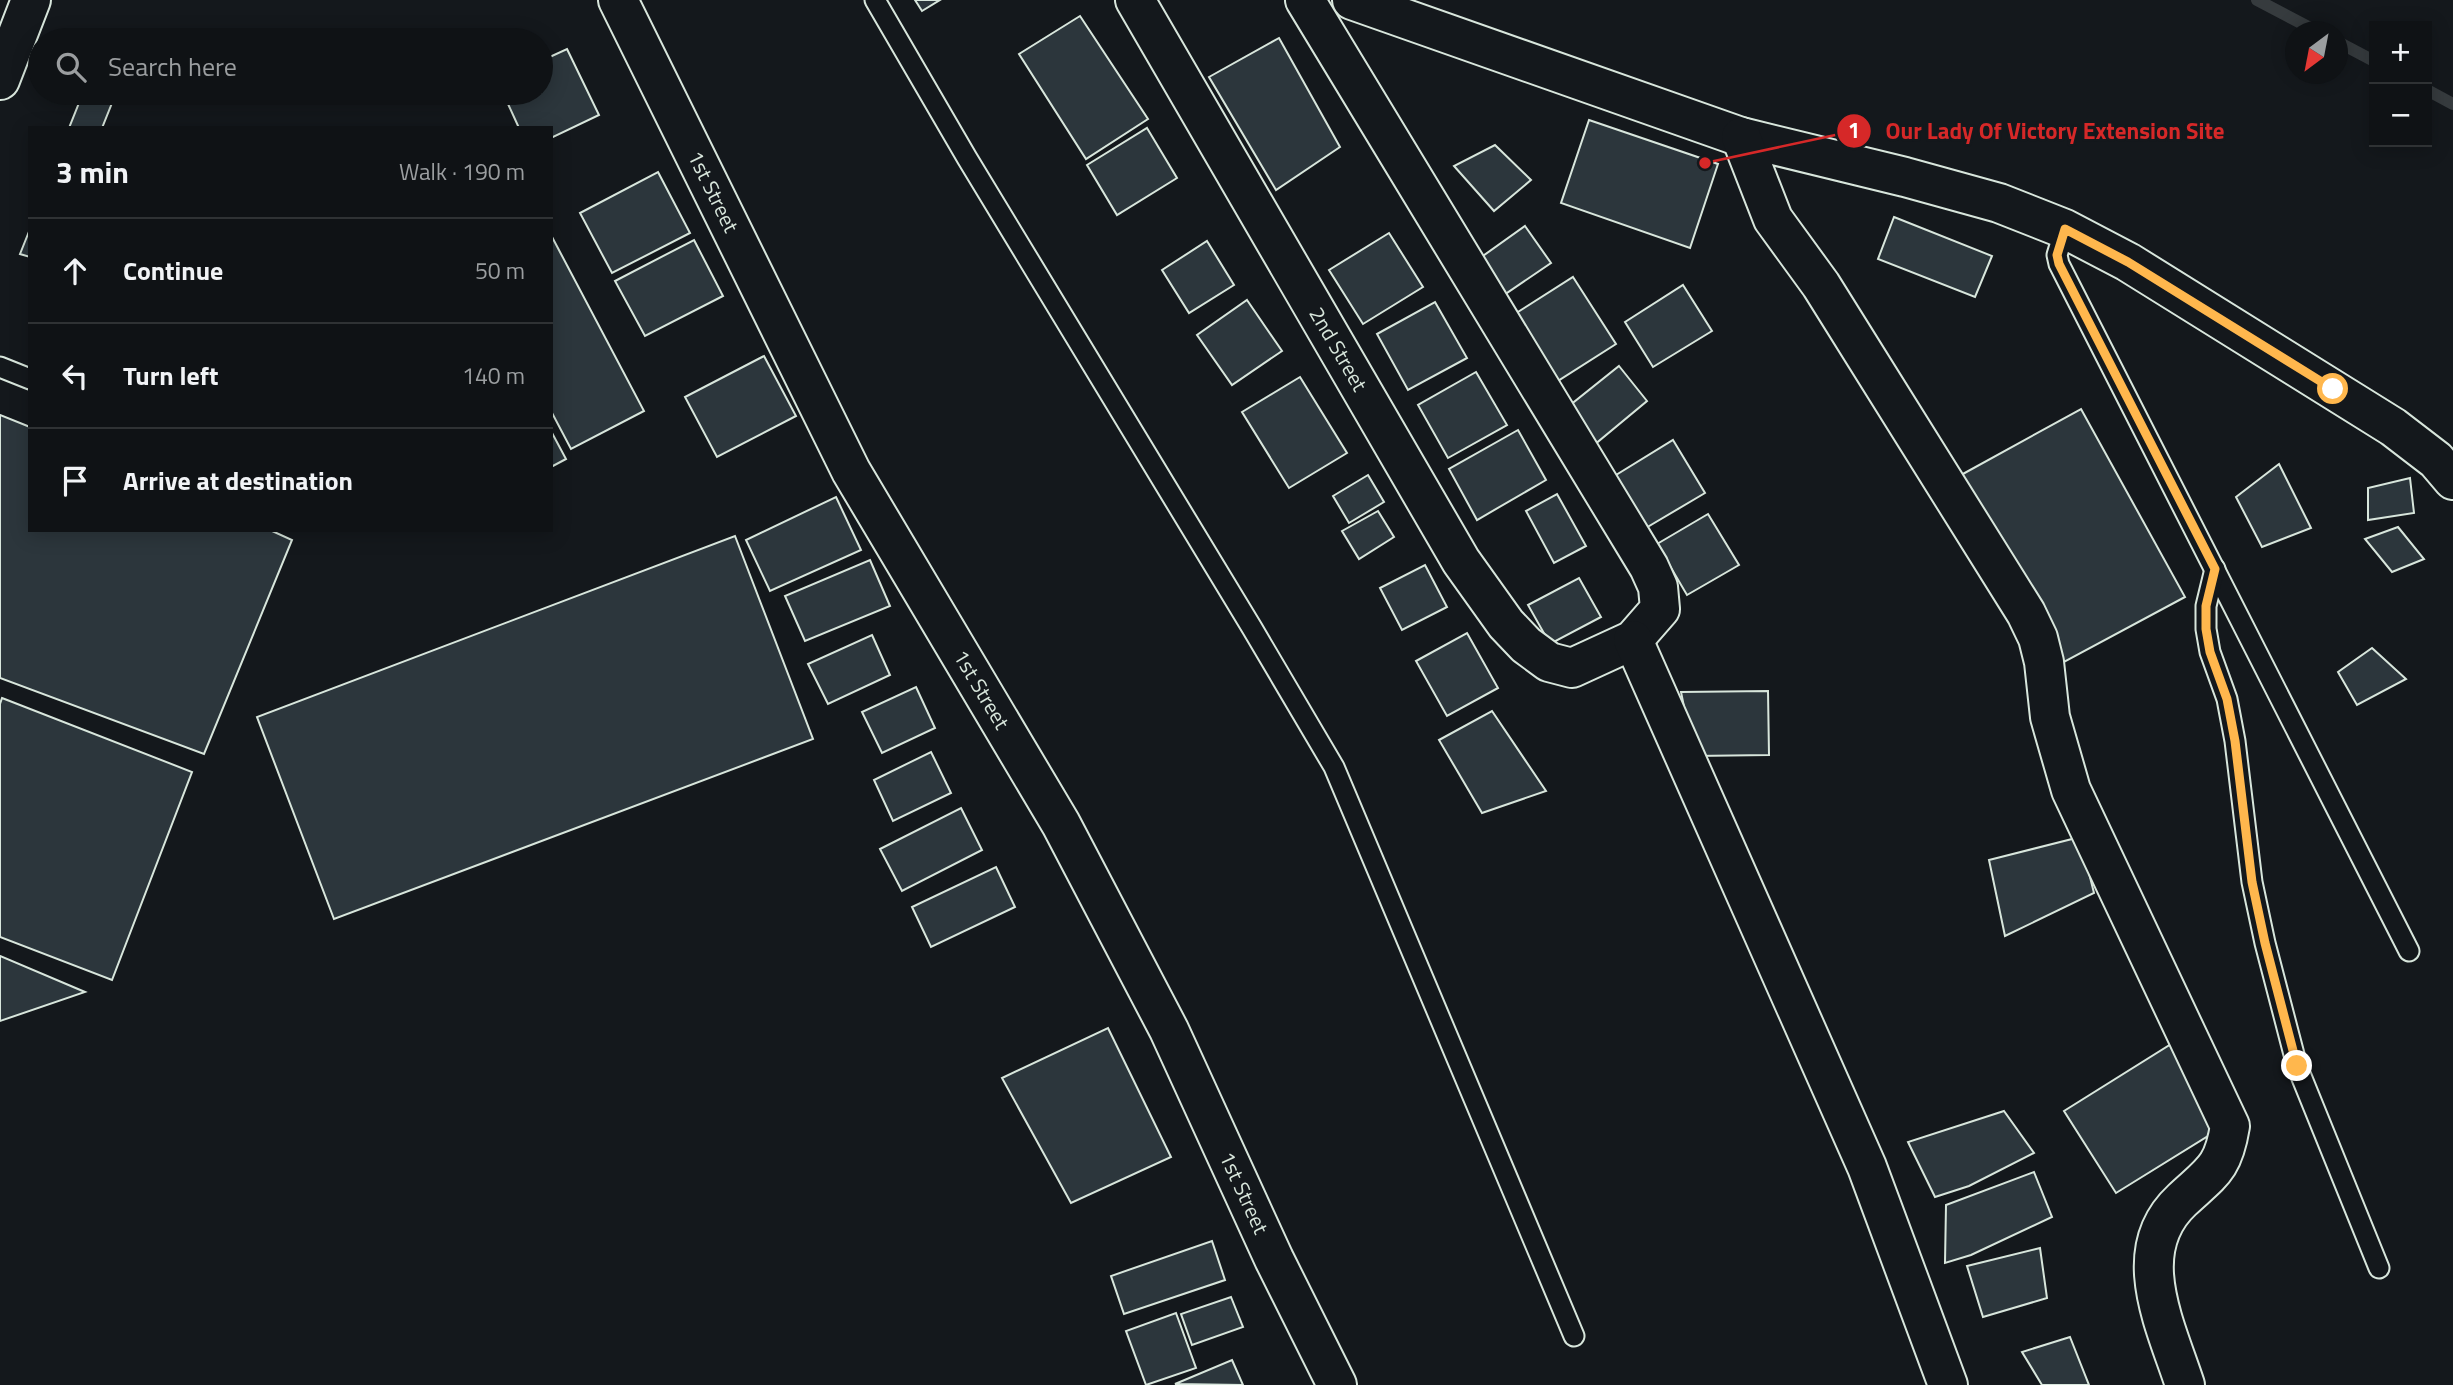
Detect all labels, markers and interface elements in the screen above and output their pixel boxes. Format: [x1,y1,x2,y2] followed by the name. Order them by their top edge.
[2285,21,2348,84] north arrow
[2369,21,2432,147] map controls
[2369,21,2432,84] button: +
[28,28,553,105] search box
[108,47,237,86] text: Search here
[52,48,90,86] icon: search
[2369,84,2432,147] button: −
[1837,109,2239,153] callout: Our Lady Of Victory Extension Site
[1886,113,2225,148] text: Our Lady Of Victory Extension Site
[1848,114,1860,146] text: 1
[680,145,748,238] street label: 1st Street
[56,149,129,195] text: 3 min
[399,154,525,189] text: Walk · 190 m
[123,251,223,290] text: Continue
[56,252,94,290] icon: ahead
[475,253,525,288] text: 50 m
[1302,301,1376,398] street label: 2nd Street
[123,356,218,395] text: Turn left
[56,357,94,395] icon: left
[462,358,525,393] text: 140 m
[2317,373,2348,404] route start
[123,461,353,500] text: Arrive at destination
[56,462,94,500] icon: arrive
[946,643,1018,736] street label: 1st Street
[2281,1050,2312,1081] route end
[1212,1146,1278,1240] street label: 1st Street

